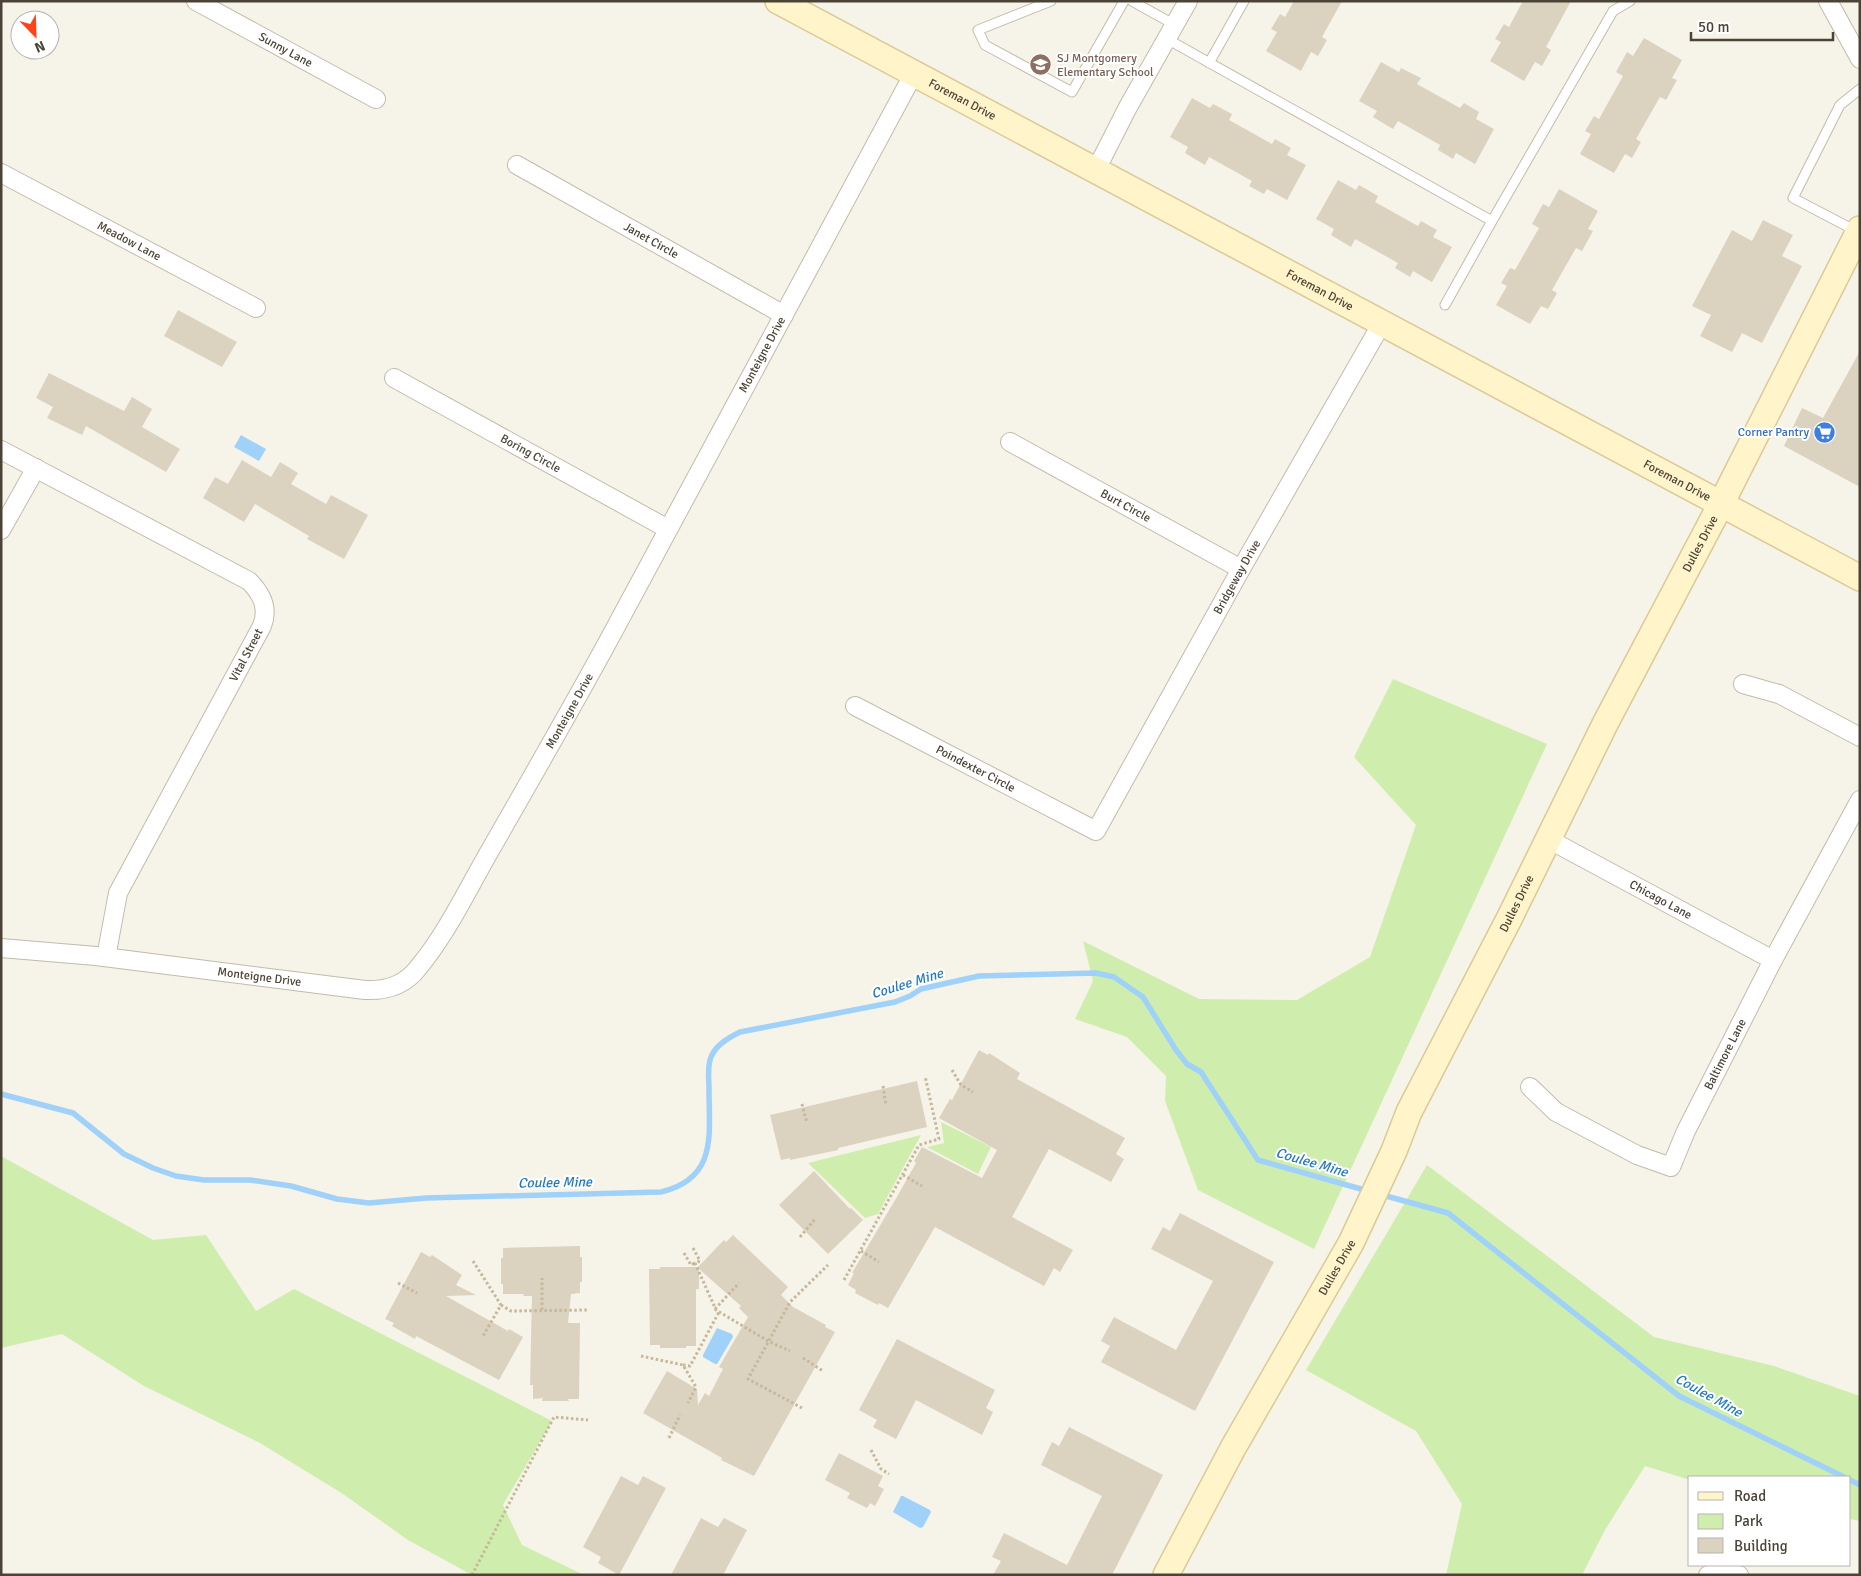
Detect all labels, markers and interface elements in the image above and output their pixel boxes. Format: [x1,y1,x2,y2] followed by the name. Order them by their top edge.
[10,10,60,60] north arrow
[1691,10,1834,42] scale bar
[1698,18,1729,36] text: 50 m
[256,29,315,71] street label: Sunny Lane
[32,37,48,56] text: N
[1057,51,1154,80] place label: SJ Montgomery Elementary School
[1029,53,1053,77] school or university icon: SJ Montgomery Elementary School
[926,76,998,124] street label: Foreman Drive
[94,218,164,264] street label: Meadow Lane
[621,220,681,262] street label: Janet Circle
[1283,266,1356,314] street label: Foreman Drive
[736,314,789,395] street label: Monteigne Drive
[1813,420,1837,444] supermarket icon: Corner Pantry
[1738,425,1809,440] place label: Corner Pantry
[498,431,563,476] street label: Boring Circle
[1641,457,1713,505] street label: Foreman Drive
[1098,486,1153,526] street label: Burt Circle
[1679,513,1722,575] street label: Dulles Drive
[1210,537,1264,617] street label: Bridgeway Drive
[226,626,267,684] street label: Vital Street
[543,671,597,751] street label: Monteigne Drive
[933,742,1018,796] street label: Poindexter Circle
[1496,873,1537,935] street label: Dulles Drive
[1627,877,1694,923] street label: Chicago Lane
[217,964,302,990] street label: Monteigne Drive
[869,964,946,1002] water label: Coulee Mine
[1701,1016,1750,1092] street label: Baltimore Lane
[1274,1144,1351,1181] water label: Coulee Mine
[518,1173,593,1192] water label: Coulee Mine
[1315,1237,1359,1298] street label: Dulles Drive
[1672,1370,1746,1421] water label: Coulee Mine
[1688,1476,1851,1566] legend
[1734,1487,1766,1505] text: Road
[1734,1512,1763,1530] text: Park
[1734,1537,1788,1555] text: Building

